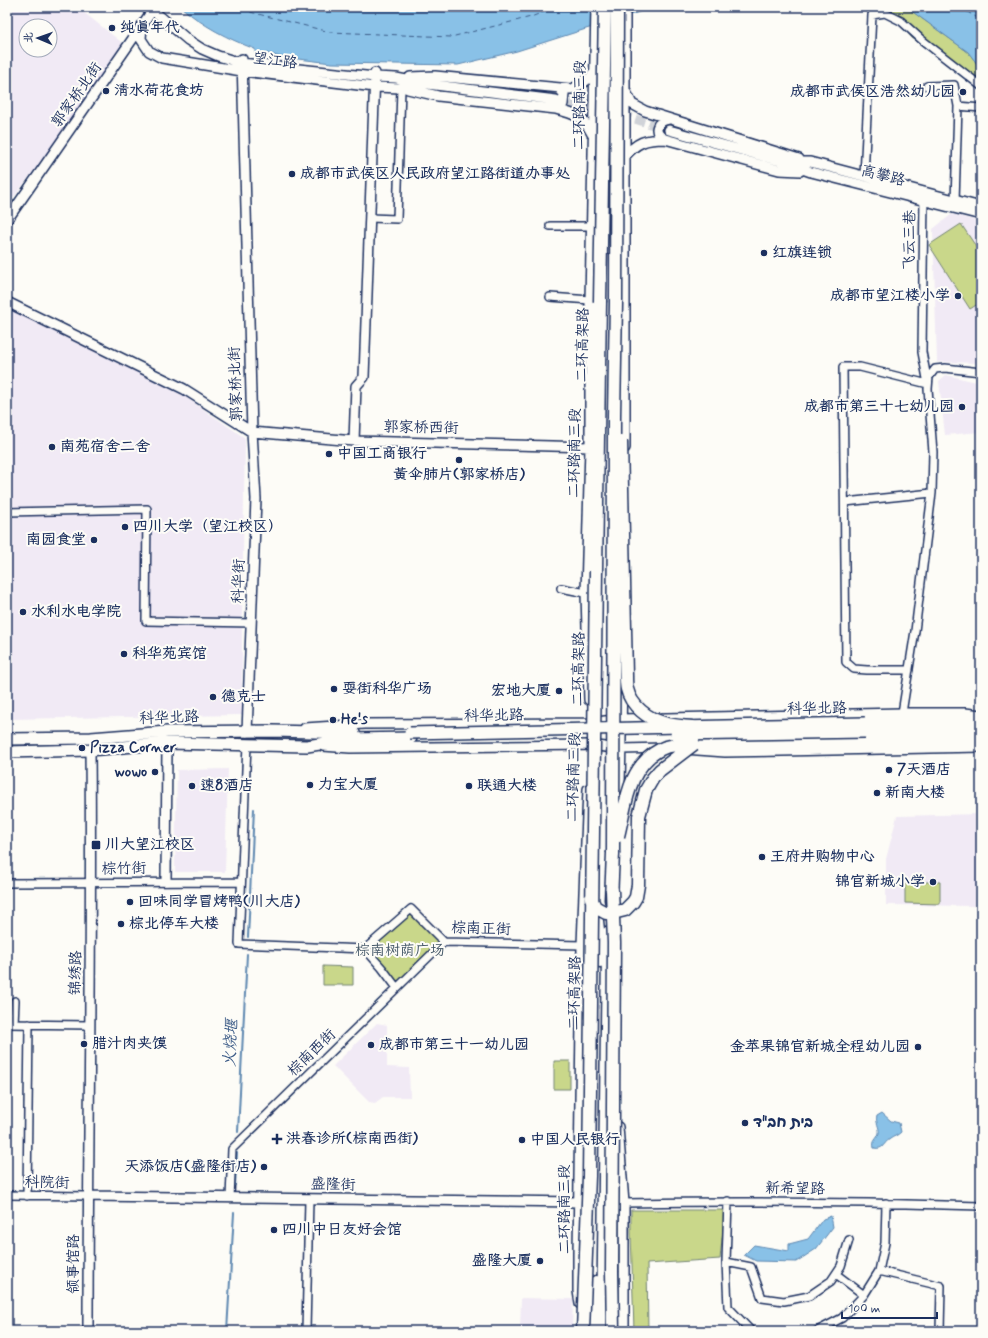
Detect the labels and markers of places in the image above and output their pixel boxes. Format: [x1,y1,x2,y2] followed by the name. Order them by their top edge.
[120,18,180,38] place label: 纯真年代
[107,23,117,33] marker: 纯真年代
[114,81,204,101] place label: 清水荷花食坊
[790,82,955,102] place label: 成都市武侯区浩然幼儿园
[101,86,111,96] marker: 清水荷花食坊
[958,87,968,97] marker: 成都市武侯区浩然幼儿园
[300,164,570,184] place label: 成都市武侯区人民政府望江路街道办事处
[287,169,297,179] marker: 成都市武侯区人民政府望江路街道办事处
[772,243,832,263] place label: 红旗连锁
[759,248,769,258] marker: 红旗连锁
[830,286,950,306] place label: 成都市望江楼小学
[953,291,963,301] marker: 成都市望江楼小学
[804,397,954,417] place label: 成都市第三十七幼儿园
[957,402,967,412] marker: 成都市第三十七幼儿园
[60,437,150,457] place label: 南苑宿舍二舍
[47,442,57,452] marker: 南苑宿舍二舍
[337,444,427,464] place label: 中国工商银行
[324,449,334,459] marker: 中国工商银行
[454,455,464,465] marker: 黄伞肺片(郭家桥店)
[393,465,526,485] place label: 黄伞肺片(郭家桥店)
[133,517,283,537] place label: 四川大学（望江校区）
[120,522,130,532] marker: 四川大学（望江校区）
[26,530,86,550] place label: 南园食堂
[89,535,99,545] marker: 南园食堂
[31,602,121,622] place label: 水利水电学院
[18,607,28,617] marker: 水利水电学院
[132,644,207,664] place label: 科华苑宾馆
[119,649,129,659] marker: 科华苑宾馆
[342,679,432,699] place label: 耍街科华广场
[491,681,551,701] place label: 宏地大厦
[329,684,339,694] marker: 耍街科华广场
[554,686,564,696] marker: 宏地大厦
[221,687,266,707] place label: 德克士
[208,692,218,702] marker: 德克士
[341,710,368,730] place label: He's
[328,715,338,725] marker: He's
[90,738,177,758] place label: Pizza Corner
[77,743,87,753] marker: Pizza Corner
[897,760,951,780] place label: 7天酒店
[114,762,147,782] place label: wowo
[884,765,894,775] marker: 7天酒店
[150,767,160,777] marker: wowo
[318,775,378,795] place label: 力宝大厦
[200,776,253,796] place label: 速8酒店
[477,776,537,796] place label: 联通大楼
[305,780,315,790] marker: 力宝大厦
[187,781,197,791] marker: 速8酒店
[464,781,474,791] marker: 联通大楼
[885,783,945,803] place label: 新南大楼
[872,788,882,798] marker: 新南大楼
[105,835,195,855] place label: 川大望江校区
[90,839,102,851] marker: 川大望江校区
[770,847,875,867] place label: 王府井购物中心
[757,852,767,862] marker: 王府井购物中心
[835,872,925,892] place label: 锦官新城小学
[928,877,938,887] marker: 锦官新城小学
[138,892,300,912] place label: 回味同学冒烤鸭(川大店)
[125,897,135,907] marker: 回味同学冒烤鸭(川大店)
[129,914,219,934] place label: 棕北停车大楼
[116,919,126,929] marker: 棕北停车大楼
[92,1034,167,1054] place label: 腊汁肉夹馍
[379,1035,529,1055] place label: 成都市第三十一幼儿园
[730,1037,910,1057] place label: 金苹果锦官新城全程幼儿园
[79,1039,89,1049] marker: 腊汁肉夹馍
[366,1040,376,1050] marker: 成都市第三十一幼儿园
[913,1042,923,1052] marker: 金苹果锦官新城全程幼儿园
[753,1113,813,1133] place label: בית חב"ד
[740,1118,750,1128] marker: בית חב"ד
[286,1129,418,1149] place label: 洪春诊所(棕南西街)
[530,1130,620,1150] place label: 中国人民银行
[271,1133,283,1145] marker: 洪春诊所(棕南西街)
[517,1135,527,1145] marker: 中国人民银行
[124,1157,257,1177] place label: 天添饭店(盛隆街店)
[259,1162,269,1172] marker: 天添饭店(盛隆街店)
[282,1220,402,1240] place label: 四川中日友好会馆
[269,1225,279,1235] marker: 四川中日友好会馆
[472,1251,532,1271] place label: 盛隆大厦
[535,1256,545,1266] marker: 盛隆大厦

